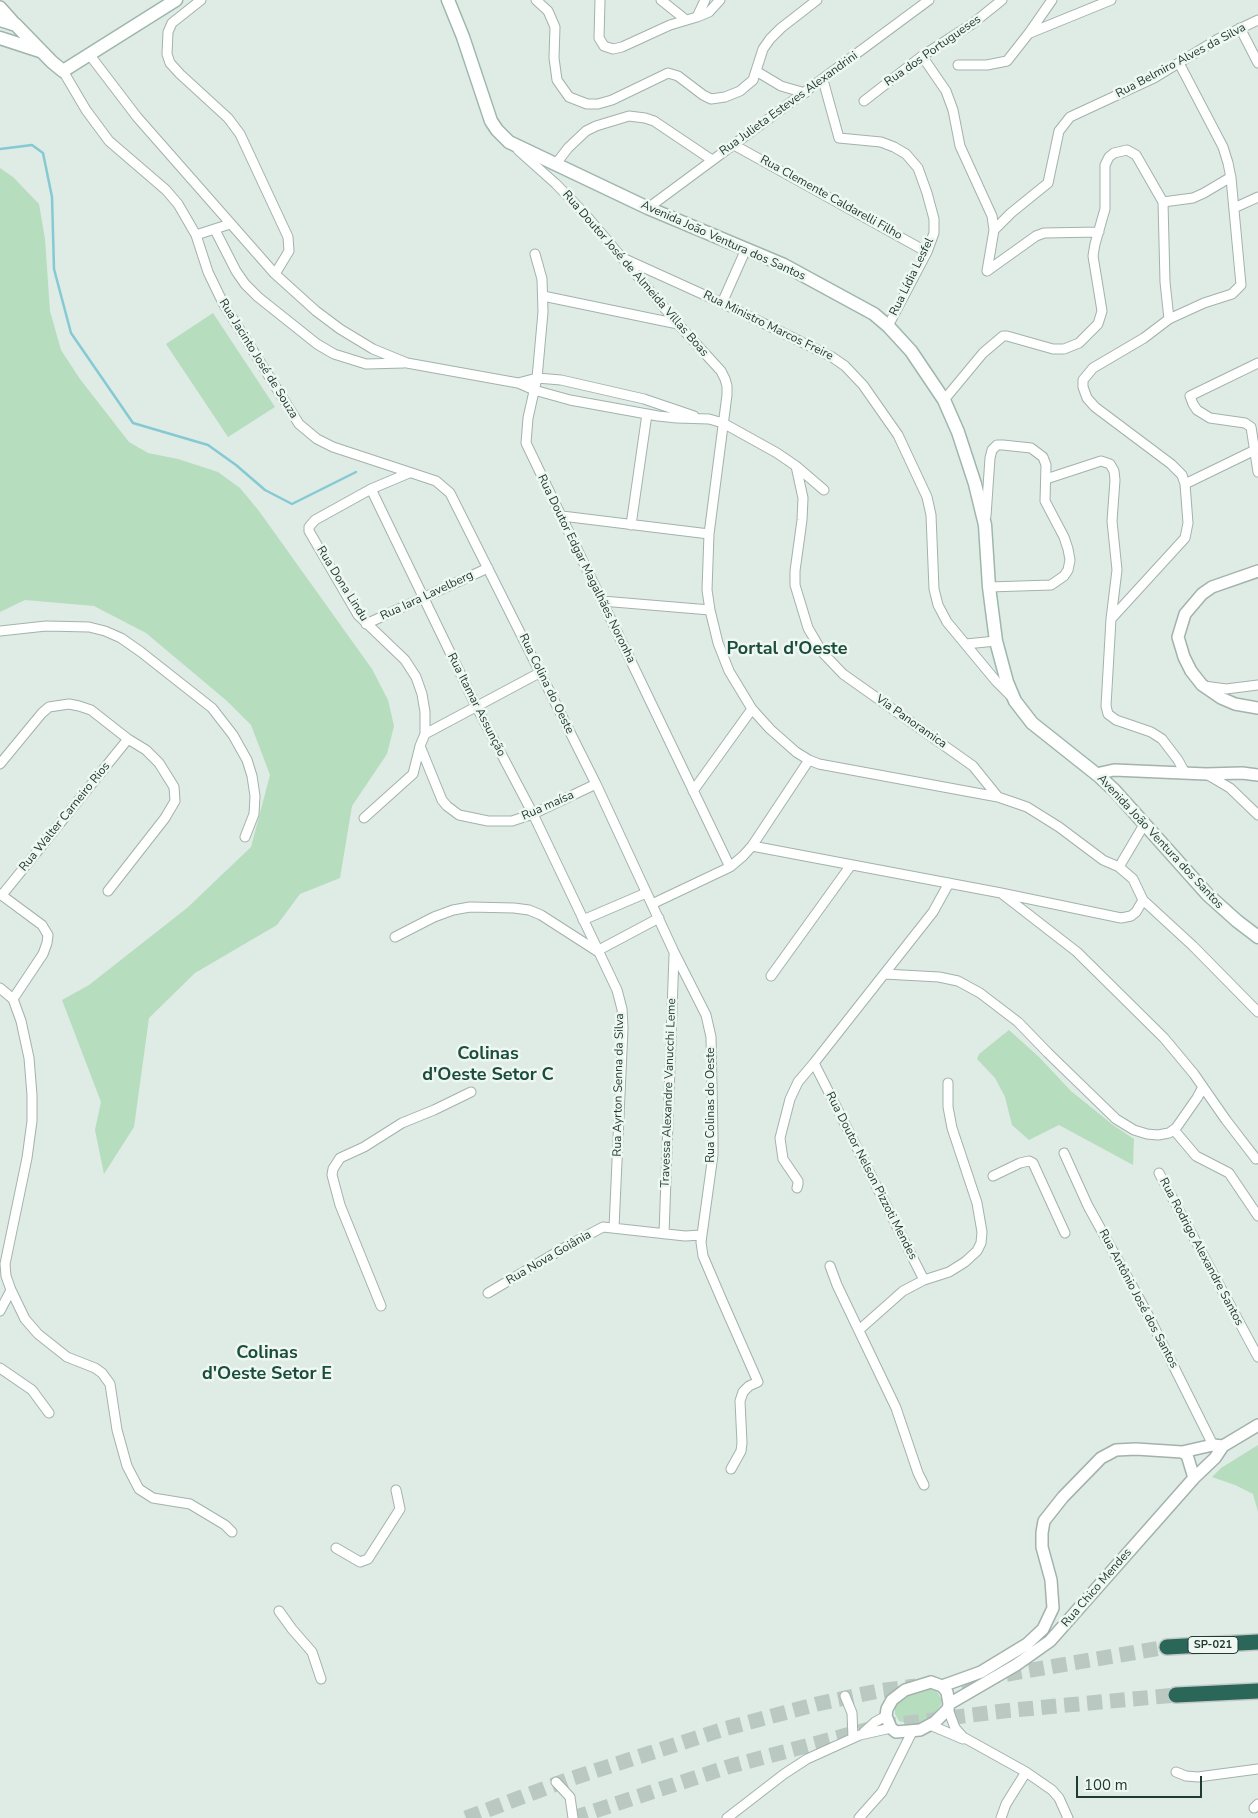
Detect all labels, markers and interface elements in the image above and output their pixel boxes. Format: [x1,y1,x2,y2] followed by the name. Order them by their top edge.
[882,12,984,90] street label: Rua dos Portugueses
[1114,21,1248,101] street label: Rua Belmiro Alves da Silva
[717,49,861,159] street label: Rua Julieta Esteves Alexandrini
[757,153,905,243] street label: Rua Clemente Caldarelli Filho
[559,188,711,360] street label: Rua Doutor José de Almeida Villas Boas
[638,198,808,284] street label: Avenida João Ventura dos Santos
[887,236,937,318] street label: Rua Lídia Lesfel
[701,288,835,364] street label: Rua Ministro Marcos Freire
[215,296,301,422] street label: Rua Jacinto José de Souza
[534,472,638,666] street label: Rua Doutor Edgar Magalhães Noronha
[313,544,371,624] street label: Rua Dona Lindu
[378,568,476,624] street label: Rua Iara Lavelberg
[515,632,577,736] street label: Rua Colina do Oeste
[727,639,847,661] district label: Portal d'Oeste
[444,651,508,759] street label: Rua Itamar Assunção
[873,692,949,752] street label: Via Panoramica
[17,760,113,874] street label: Rua Walter Carneiro Rios
[1094,772,1226,912] street label: Avenida João Ventura dos Santos
[520,788,576,824] street label: Rua maísa
[658,998,680,1188] street label: Travessa Alexandre Vanucchi Leme
[611,1013,627,1157] street label: Rua Ayrton Senna da Silva
[422,1044,554,1086] district label: Colinas d'Oeste Setor C
[704,1047,718,1163] street label: Rua Colinas do Oeste
[822,1090,920,1262] street label: Rua Doutor Nelson Pizzoti Mendes
[1156,1176,1246,1328] street label: Rua Rodrigo Alexandre Santos
[1095,1227,1181,1371] street label: Rua Antônio José dos Santos
[504,1228,594,1288] street label: Rua Nova Goiânia
[202,1343,332,1386] district label: Colinas d'Oeste Setor E
[1059,1546,1135,1630] street label: Rua Chico Mendes
[1188,1636,1238,1654] road number: SP-021
[1078,1766,1204,1798] scale bar
[1084,1775,1128,1795] text: 100 m

